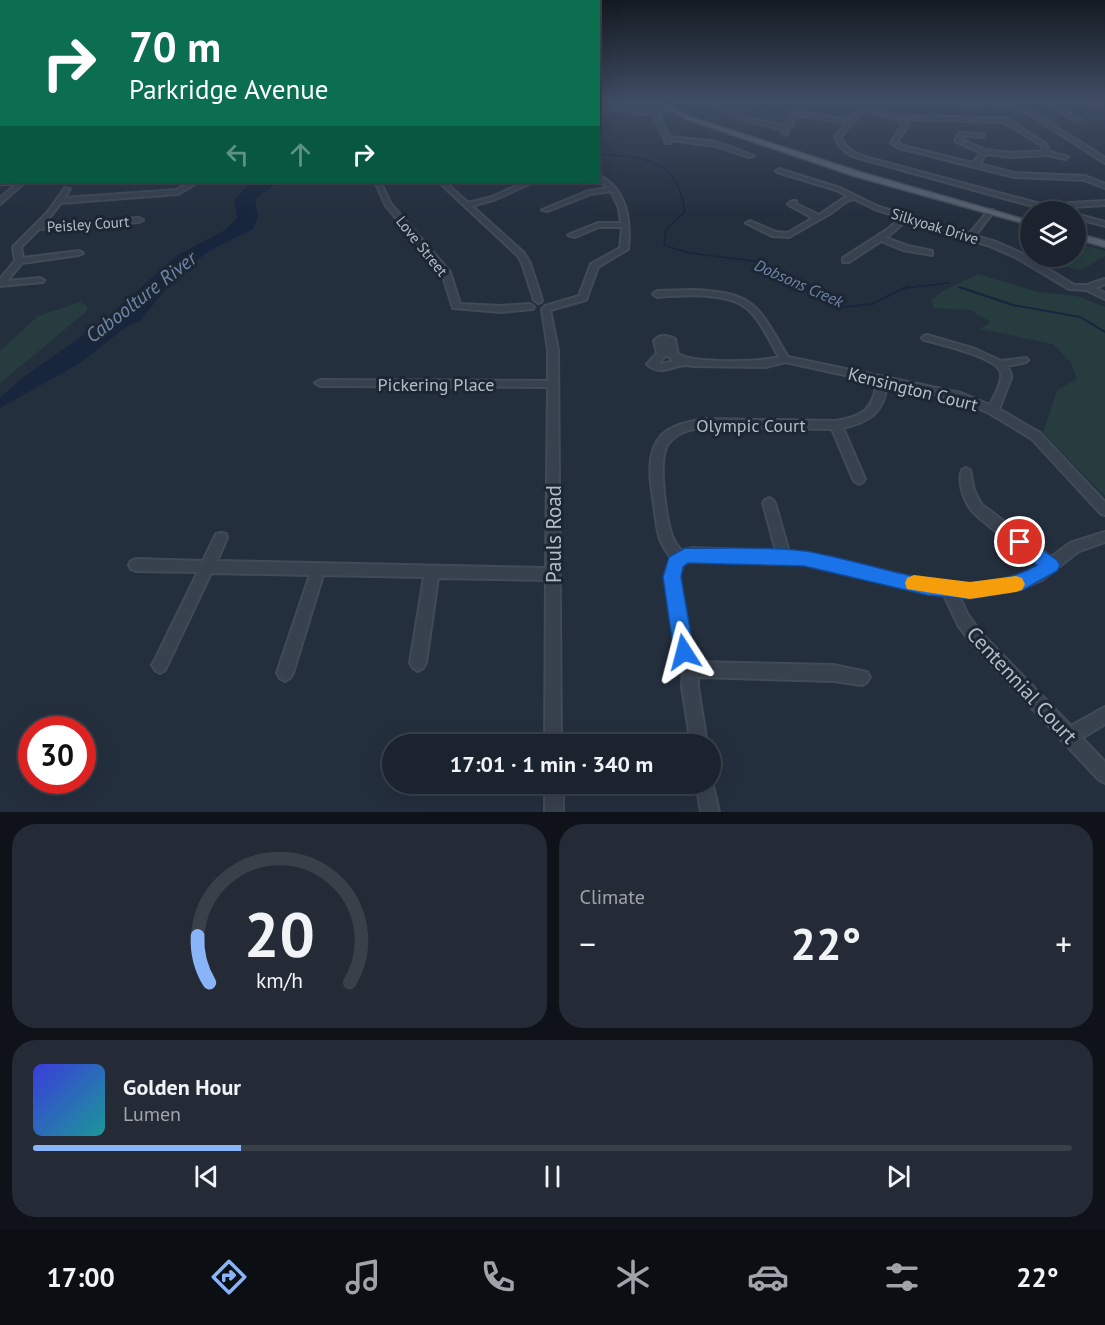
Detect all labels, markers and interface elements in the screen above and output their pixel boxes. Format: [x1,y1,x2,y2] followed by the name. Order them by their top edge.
[129,19,221,74] text: 70 m
[30,24,108,102] icon: right
[129,72,328,106] text: Parkridge Avenue
[221,138,254,171] icon: left
[284,138,317,171] icon: ahead
[347,138,380,171] icon: right
[1020,201,1086,267] map controls
[1020,201,1086,267] button: layers
[889,204,981,248] street label: Silkyoak Drive
[46,212,130,236] street label: Peisley Court
[392,212,452,280] street label: Love Street
[80,245,203,348] water label: Caboolture River
[752,255,847,312] water label: Dobsons Creek
[846,362,980,416] street label: Kensington Court
[378,373,494,396] street label: Pickering Place
[696,414,806,437] street label: Olympic Court
[540,485,567,583] street label: Pauls Road
[994,516,1045,567] pin
[1003,525,1036,558] icon: arrive
[652,620,716,684] position arrow
[961,621,1083,749] street label: Centennial Court
[18,716,96,794] speed limit sign: 30
[450,750,653,778] text: 17:01 · 1 min · 340 m
[580,884,645,910] text: Climate
[244,893,315,974] text: 20
[790,914,861,972] text: 22°
[580,922,596,965] text: −
[1055,922,1072,965] text: +
[256,966,303,994] text: km/h
[123,1073,241,1101] text: Golden Hour
[123,1101,181,1127] text: Lumen
[190,1160,223,1193] icon: previous
[536,1160,569,1193] icon: pause
[882,1160,915,1193] icon: next
[208,1256,250,1298] icon: directions
[342,1256,384,1298] icon: music
[477,1256,519,1298] icon: phone
[612,1256,654,1298] icon: climate
[747,1256,789,1298] icon: car
[881,1256,923,1298] icon: filters
[46,1260,115,1294] text: 17:00
[1016,1260,1059,1294] text: 22°

